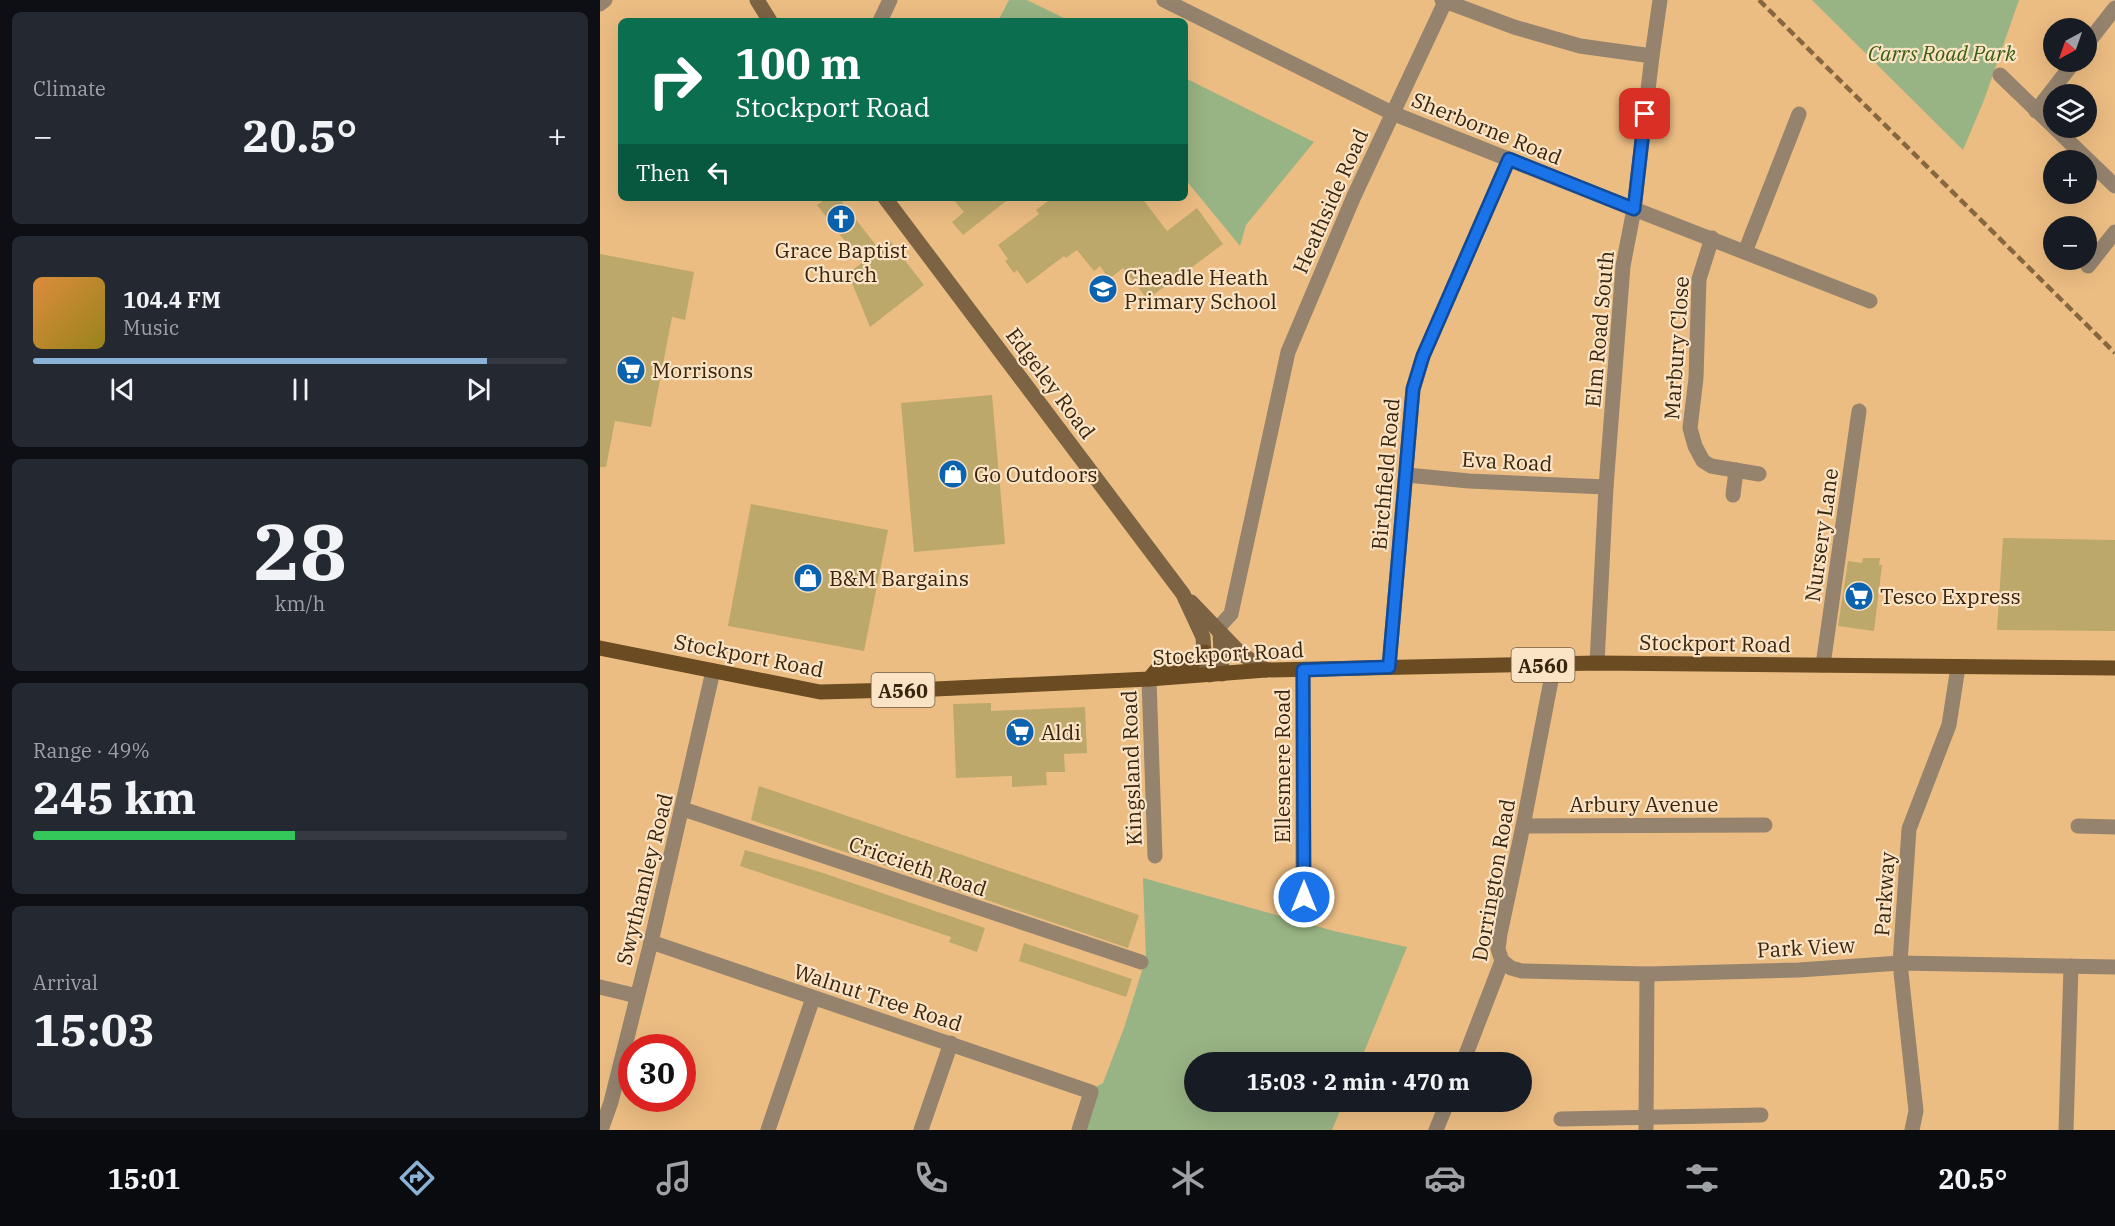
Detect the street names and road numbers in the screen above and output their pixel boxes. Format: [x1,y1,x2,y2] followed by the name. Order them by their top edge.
[1408,85,1566,171] street label: Sherborne Road
[1286,124,1375,278] street label: Heathside Road
[1578,249,1620,409] street label: Elm Road South
[1657,275,1695,421] street label: Marbury Close
[1000,322,1102,444] street label: Edgeley Road
[1364,397,1406,551] street label: Birchfield Road
[1461,445,1553,477] street label: Eva Road
[1798,466,1844,604] street label: Nursery Lane
[672,627,826,683] street label: Stockport Road
[1639,628,1791,658] street label: Stockport Road
[1152,635,1305,671] street label: Stockport Road
[1512,648,1574,682] road number: A560
[872,673,934,707] road number: A560
[1268,689,1296,843] street label: Ellesmere Road
[1114,690,1148,846] street label: Kingsland Road
[609,790,679,968] street label: Swythamley Road
[1569,790,1719,818] street label: Arbury Avenue
[1465,796,1521,963] street label: Dorrington Road
[845,829,991,903] street label: Criccieth Road
[1867,850,1901,937] street label: Parkway
[1756,930,1857,964] street label: Park View
[790,957,966,1038] street label: Walnut Tree Road

